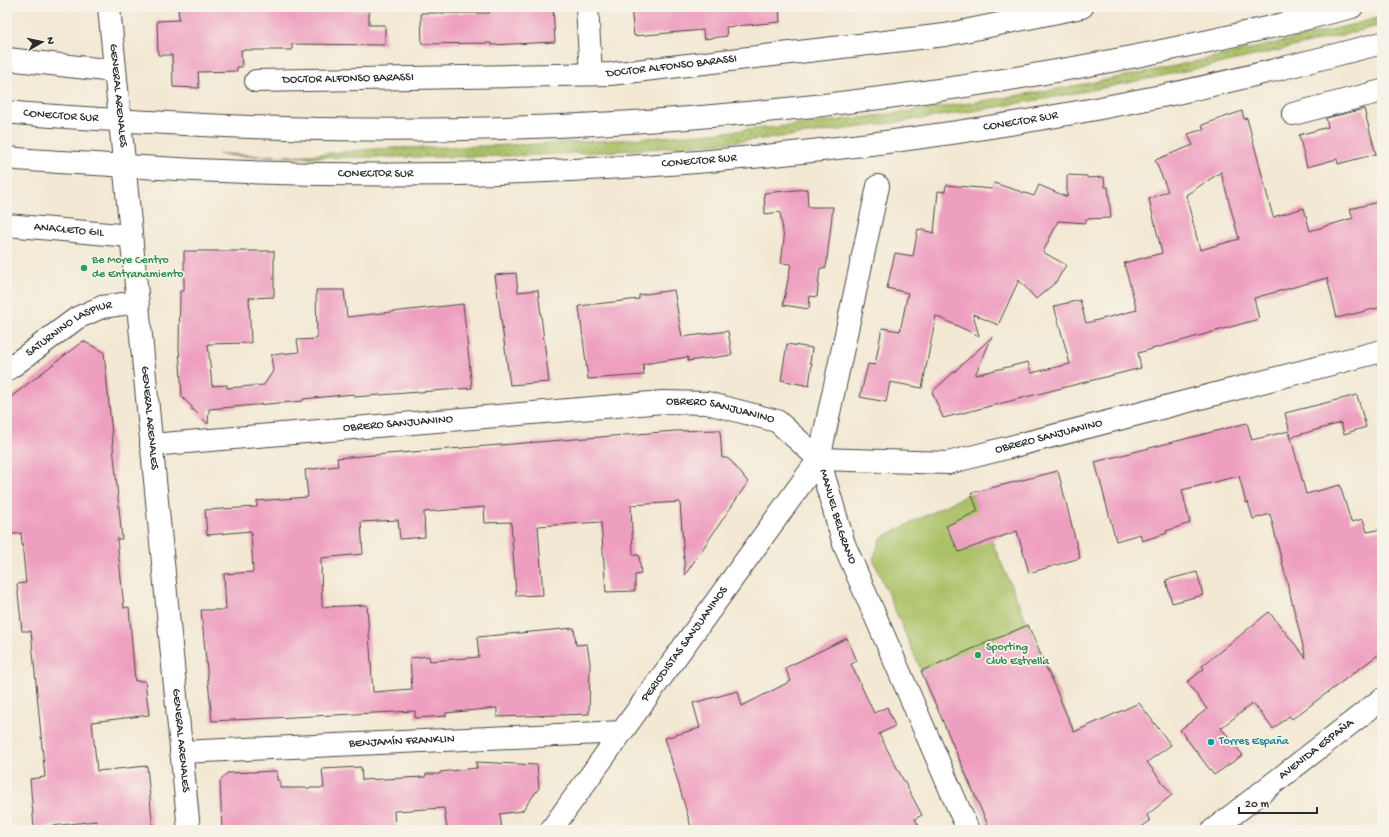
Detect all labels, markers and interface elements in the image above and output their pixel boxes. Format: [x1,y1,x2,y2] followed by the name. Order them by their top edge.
[22,22,62,62] north arrow
[43,36,56,45] text: N
[106,43,130,149] street label: GENERAL ARENALES
[604,52,738,82] street label: DOCTOR ALFONSO BARASSI
[281,71,414,88] street label: DOCTOR ALFONSO BARASSI
[23,107,100,126] street label: CONECTOR SUR
[982,109,1060,135] street label: CONECTOR SUR
[661,151,738,171] street label: CONECTOR SUR
[338,167,414,181] street label: CONECTOR SUR
[33,220,105,241] street label: ANACLETO GIL
[91,254,184,282] place label: Be More Centro de Entranamiento
[79,263,89,273] marker: Be More Centro de Entranamiento
[23,299,114,360] street label: SATURNINO LASPIUR
[137,365,161,471] street label: GENERAL ARENALES
[666,395,776,427] street label: OBRERO SANJUANINO
[343,413,454,436] street label: OBRERO SANJUANINO
[994,416,1104,458] street label: OBRERO SANJUANINO
[815,468,859,567] street label: MANUEL BELGRANO
[638,583,732,706] street label: PERIODISTAS SANJUANINOS
[986,641,1049,669] place label: Sporting Club Estrella
[973,650,983,660] marker: Sporting Club Estrella
[168,688,192,794] street label: GENERAL ARENALES
[1276,716,1358,783] street label: AVENIDA ESPAÑA
[348,733,455,751] street label: BENJAMÍN FRANKLIN
[1218,735,1289,749] place label: Torres España
[1206,737,1216,747] marker: Torres España
[1239,789,1317,815] scale bar
[1245,798,1270,812] text: 20 m

